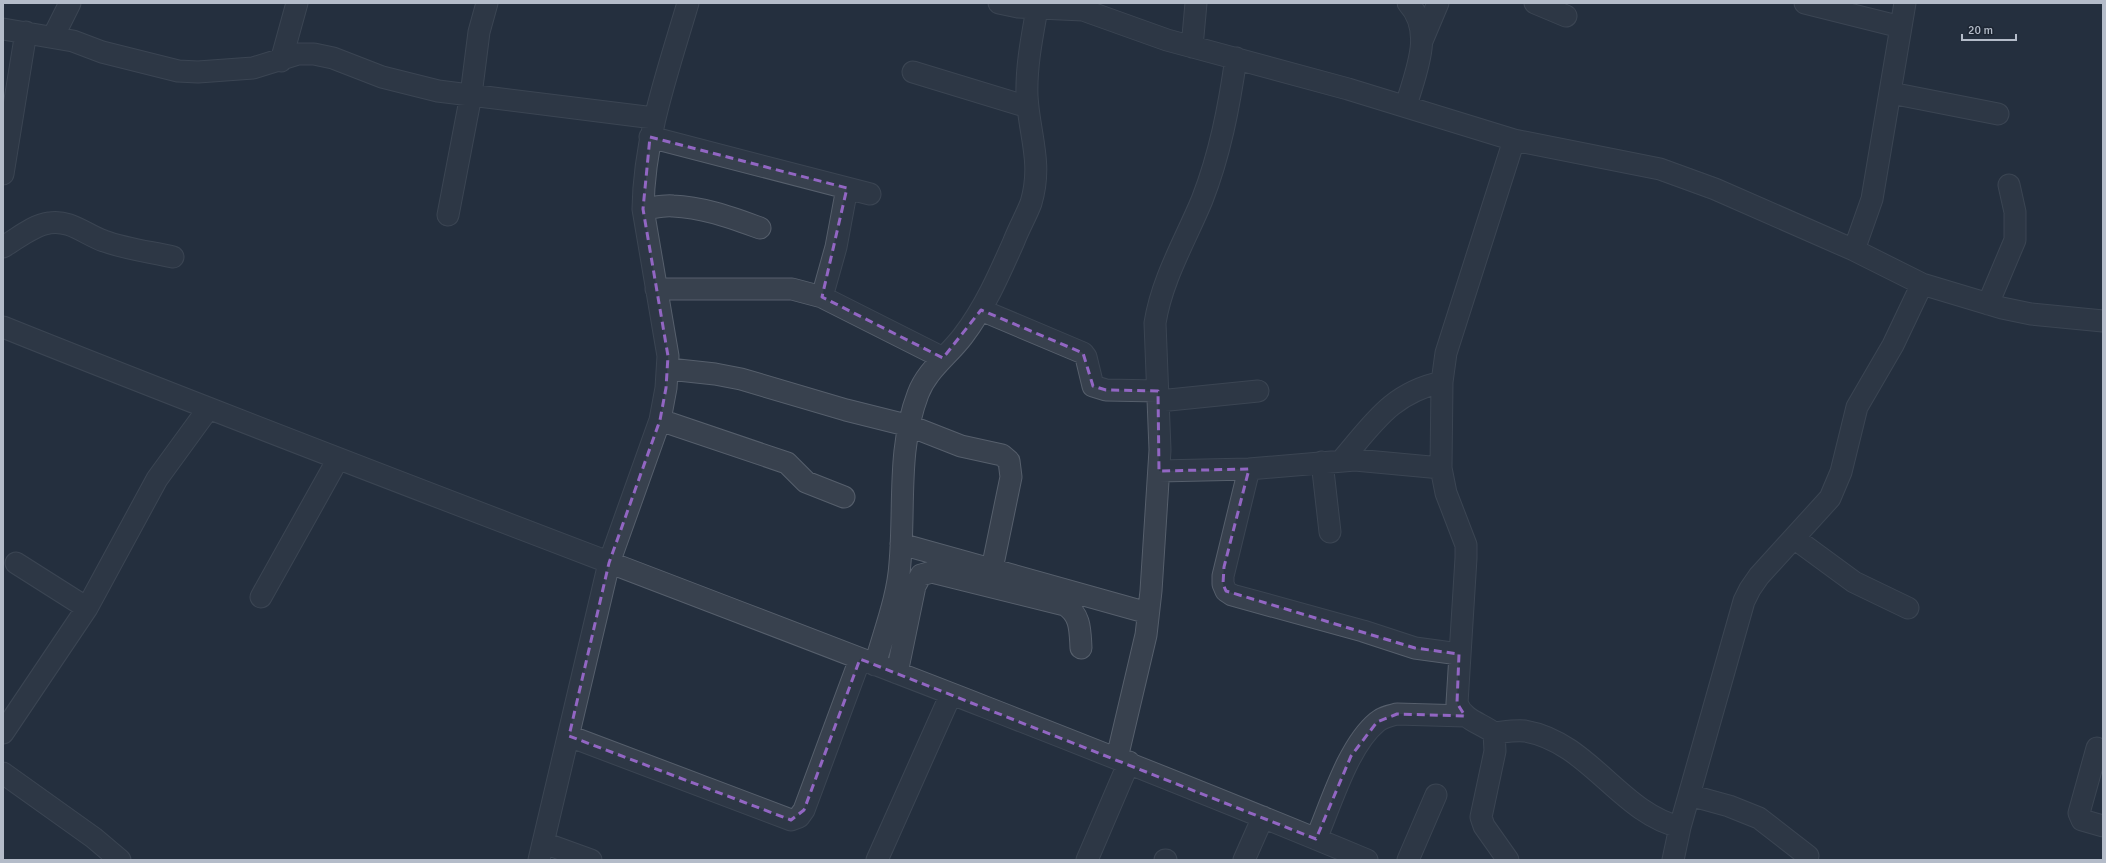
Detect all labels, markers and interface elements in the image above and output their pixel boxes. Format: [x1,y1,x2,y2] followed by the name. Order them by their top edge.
[1962,16,2016,42] scale bar
[1968,23,1993,38] text: 20 m

